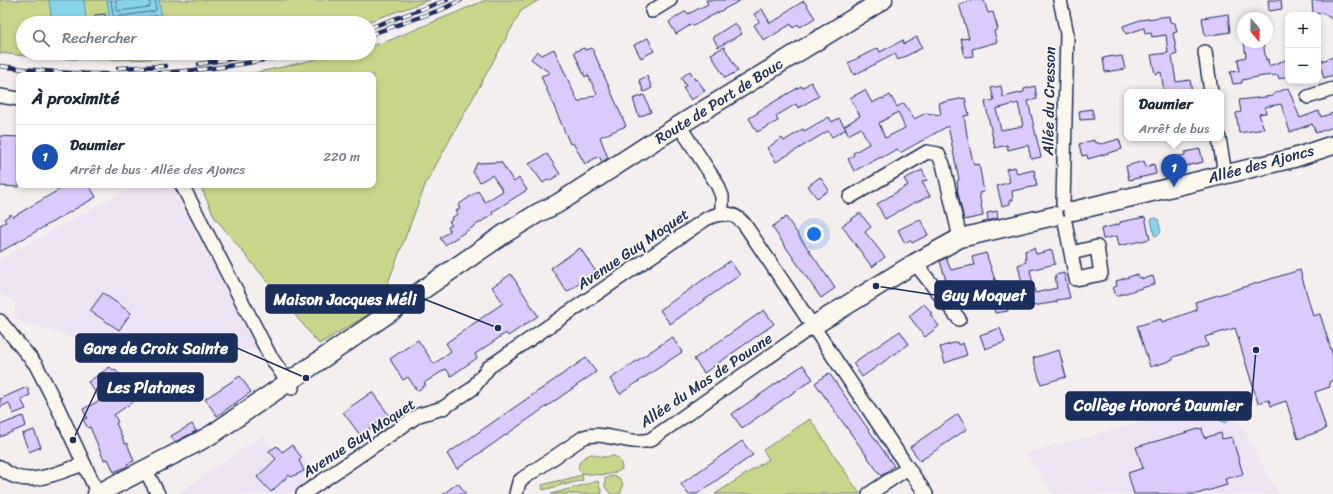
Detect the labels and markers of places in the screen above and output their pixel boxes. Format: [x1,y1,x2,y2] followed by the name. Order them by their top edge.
[1161,154,1187,187] pin: 1
[935,281,1034,309] callout: Guy Moquet
[266,285,424,313] callout: Maison Jacques Méli
[76,334,237,362] callout: Gare de Croix Sainte
[98,373,203,401] callout: Les Platanes
[1066,392,1251,420] callout: Collège Honoré Daumier

